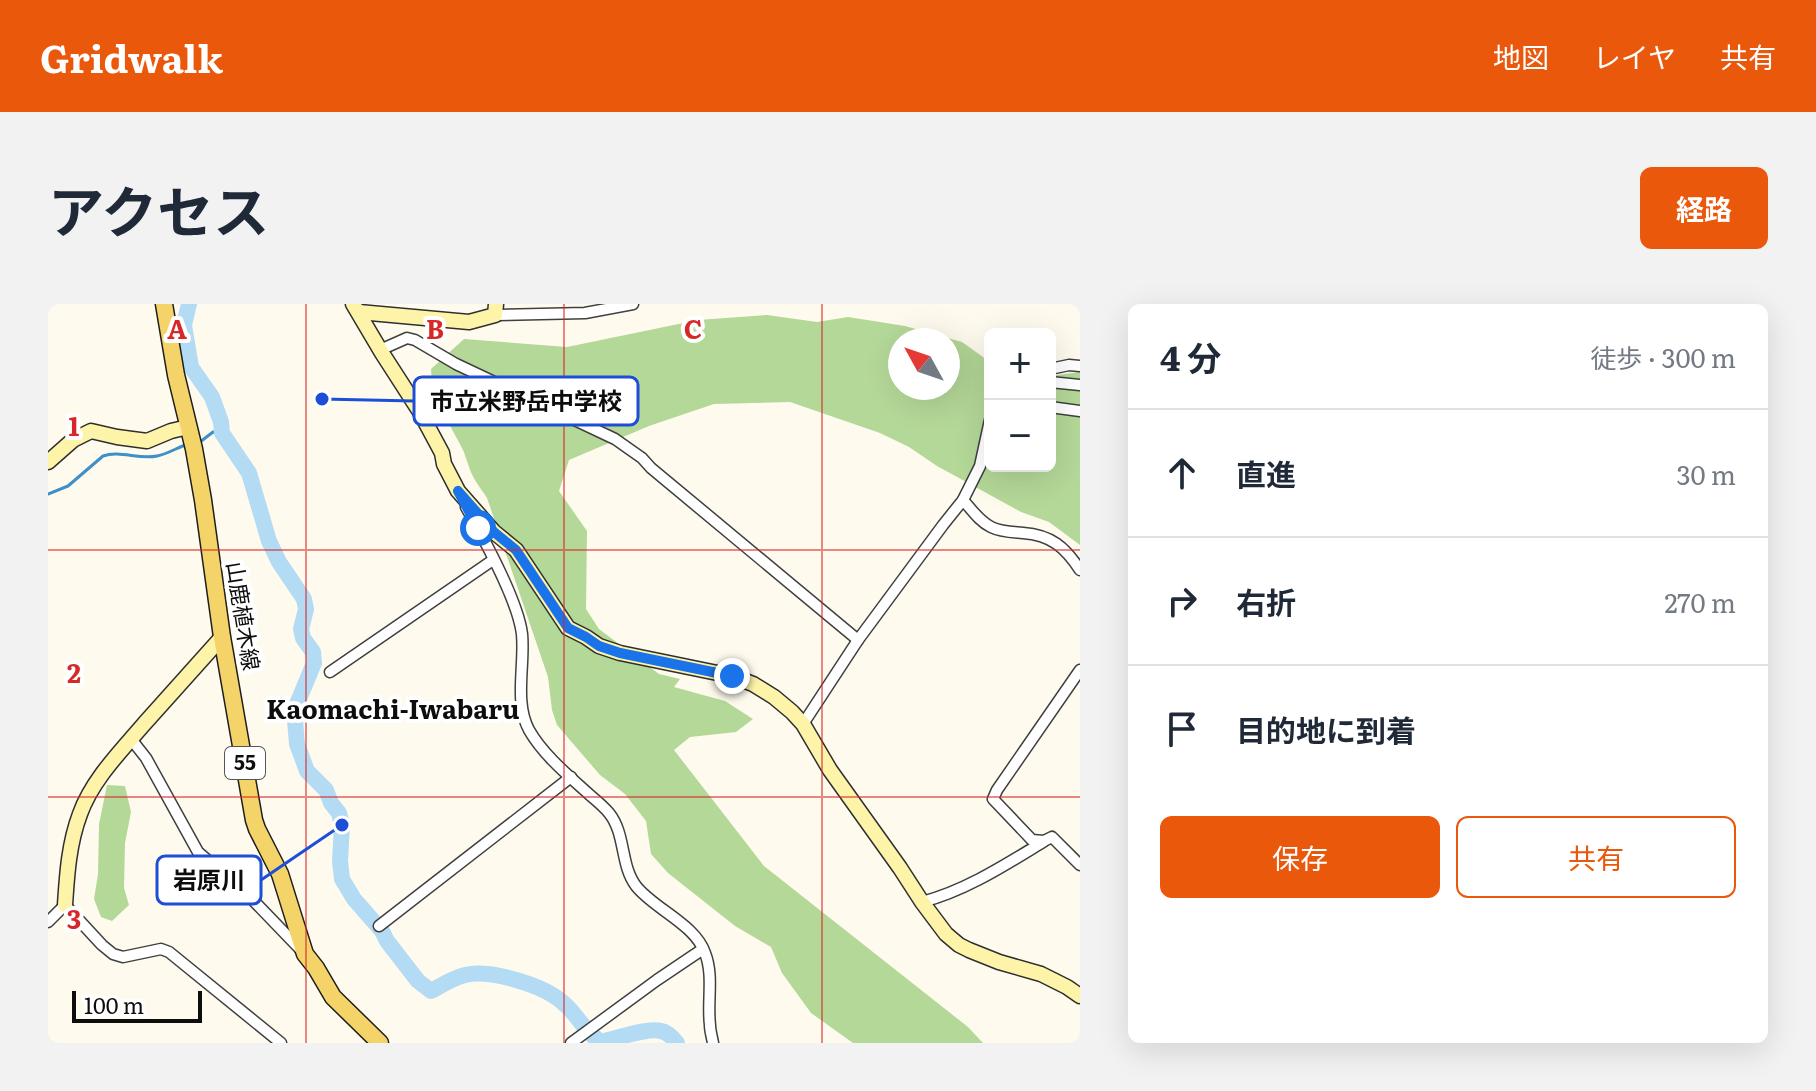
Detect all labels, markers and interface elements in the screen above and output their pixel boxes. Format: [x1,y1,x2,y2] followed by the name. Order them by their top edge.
[40,28,223,85] text: Gridwalk
[1493,35,1549,77] text: 地図
[1593,35,1676,77] text: レイヤ
[1720,35,1776,77] text: 共有
[48,167,269,250] text: アクセス
[1640,167,1768,249] button: 経路
[167,308,187,347] text: A
[426,308,444,347] text: B
[684,308,702,347] text: C
[888,328,960,400] north arrow
[984,328,1056,472] map controls
[984,328,1056,400] button: +
[1160,331,1221,381] text: 4 分
[1590,337,1736,376] text: 徒歩 · 300 m
[414,377,638,425] callout: 市立米野岳中学校
[430,382,622,417] text: 市立米野岳中学校
[984,400,1056,472] button: −
[69,405,80,444] text: 1
[1160,451,1204,495] icon: ahead
[1236,451,1296,495] text: 直進
[1676,454,1736,493] text: 30 m
[460,510,496,546] route start
[220,559,269,673] street label: 山鹿植木線
[1160,579,1204,623] icon: right
[1236,579,1296,623] text: 右折
[1664,582,1736,621] text: 270 m
[67,652,81,691] text: 2
[714,658,750,694] route end
[266,688,520,727] district label: Kaomachi-Iwabaru
[1160,707,1204,751] icon: arrive
[1236,707,1416,751] text: 目的地に到着
[225,747,265,779] road number: 55
[1160,816,1440,898] button: 保存
[1456,816,1736,898] button: 共有
[157,856,261,904] callout: 岩原川
[173,861,245,896] text: 岩原川
[67,898,81,937] text: 3
[72,987,202,1023] scale bar
[84,988,144,1021] text: 100 m

